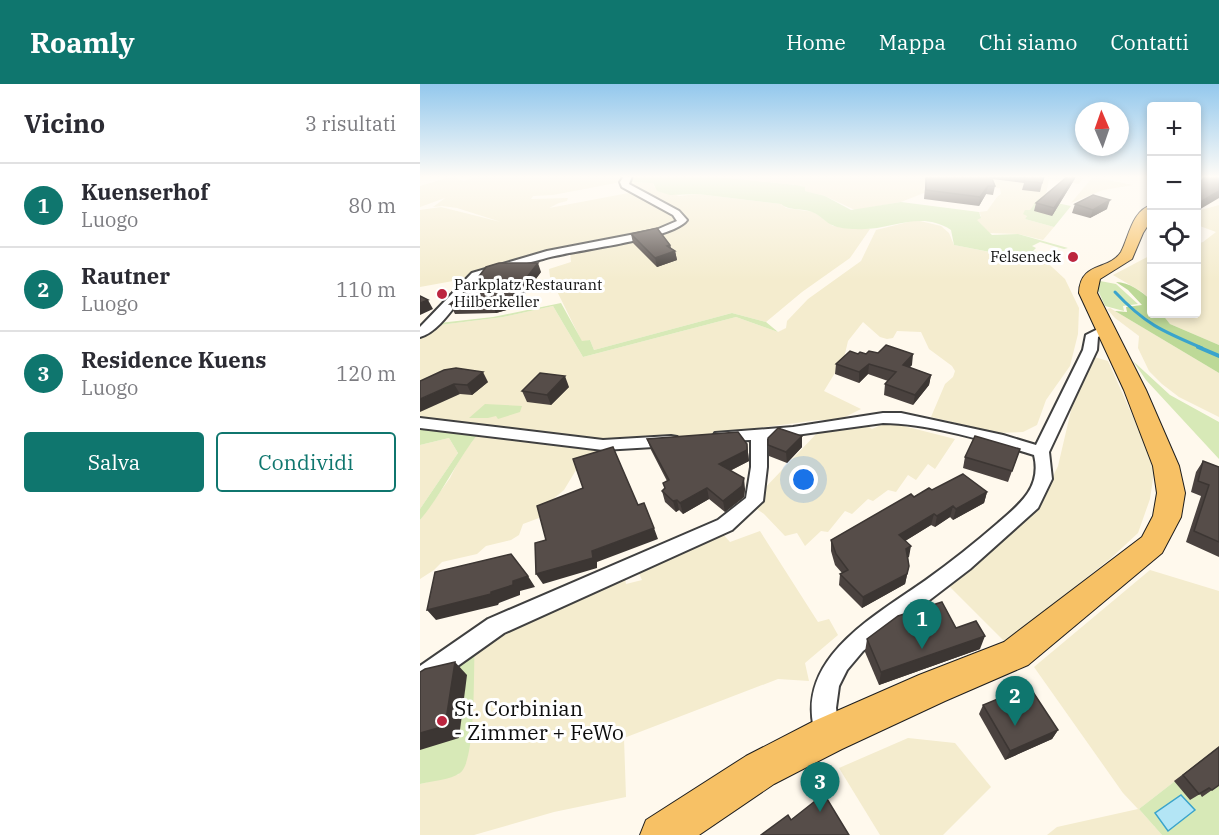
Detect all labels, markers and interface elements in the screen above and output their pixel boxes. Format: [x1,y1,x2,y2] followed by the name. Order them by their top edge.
[30,24,135,61] text: Roamly
[786,28,846,56] text: Home
[879,28,946,56] text: Mappa
[979,28,1077,56] text: Chi siamo
[1110,28,1189,56] text: Contatti
[1075,102,1129,156] north arrow
[1147,102,1201,318] map controls
[1147,102,1201,156] button: +
[24,106,105,140] text: Vicino
[305,110,396,137] text: 3 risultati
[1147,156,1201,210] button: −
[81,177,209,206] text: Kuenserhof
[38,192,50,219] text: 1
[348,192,396,219] text: 80 m
[81,206,138,233] text: Luogo
[1147,210,1201,264] button: locate
[990,247,1061,266] place label: Felseneck
[1066,250,1080,264] marker: Felseneck
[81,261,170,290] text: Rautner
[1147,264,1201,318] button: layers
[454,275,602,311] place label: Parkplatz Restaurant Hilberkeller
[38,276,50,303] text: 2
[336,276,396,303] text: 110 m
[435,287,449,301] marker: Parkplatz Restaurant Hilberkeller
[81,290,138,317] text: Luogo
[81,345,267,374] text: Residence Kuens
[38,360,50,387] text: 3
[336,360,396,387] text: 120 m
[81,374,138,401] text: Luogo
[24,432,204,492] button: Salva
[216,432,396,492] button: Condividi
[789,465,818,494] your location
[902,600,942,649] pin: 1
[996,676,1034,726] pin: 2
[454,694,624,746] place label: St. Corbinian - Zimmer + FeWo
[435,714,449,728] marker: St. Corbinian - Zimmer + FeWo
[800,762,840,812] pin: 3

